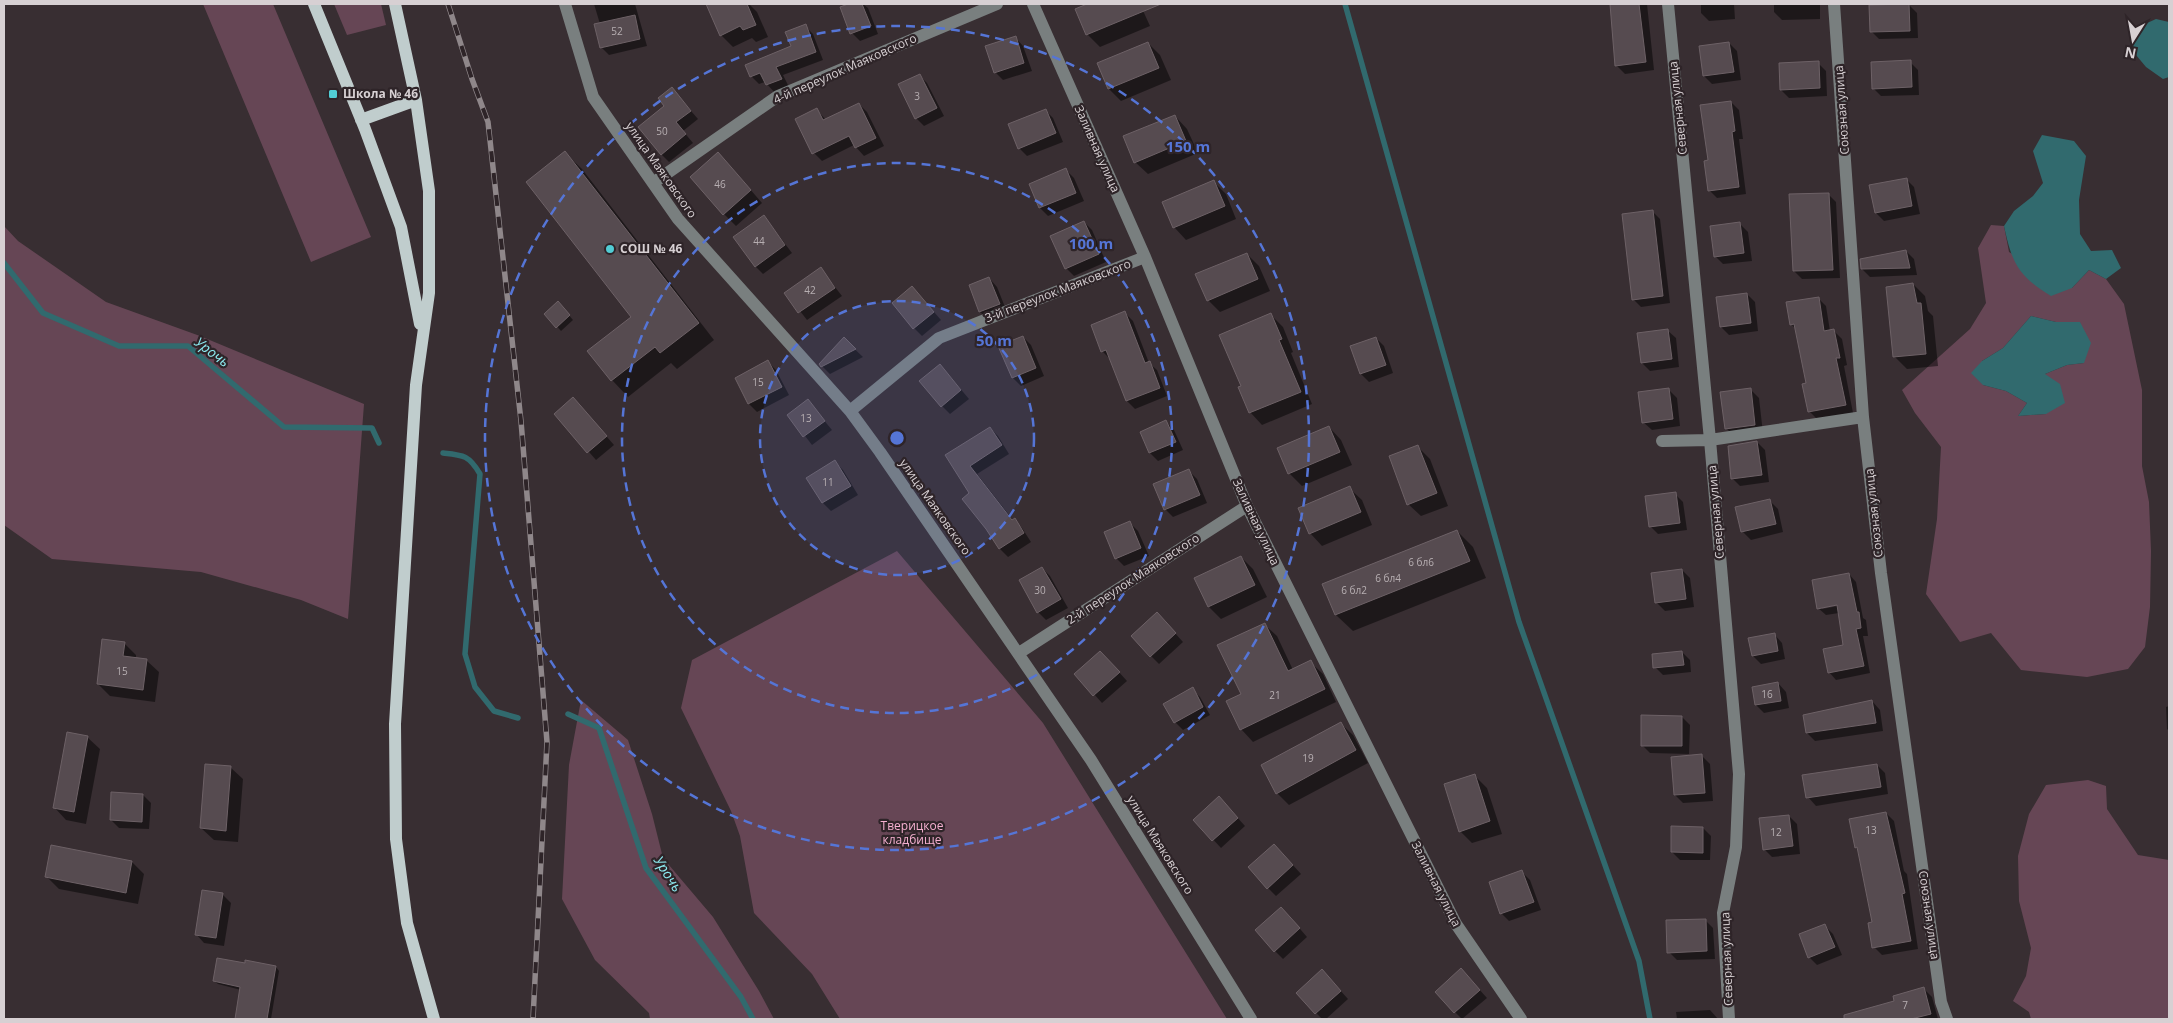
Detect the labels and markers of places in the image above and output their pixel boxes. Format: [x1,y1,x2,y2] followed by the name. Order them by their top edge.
[343,85,418,102] place label: Школа № 46
[327,88,339,100] marker: Школа № 46
[620,240,683,257] place label: СОШ № 46
[604,243,616,255] marker: СОШ № 46
[888,429,906,447] centre of rings

